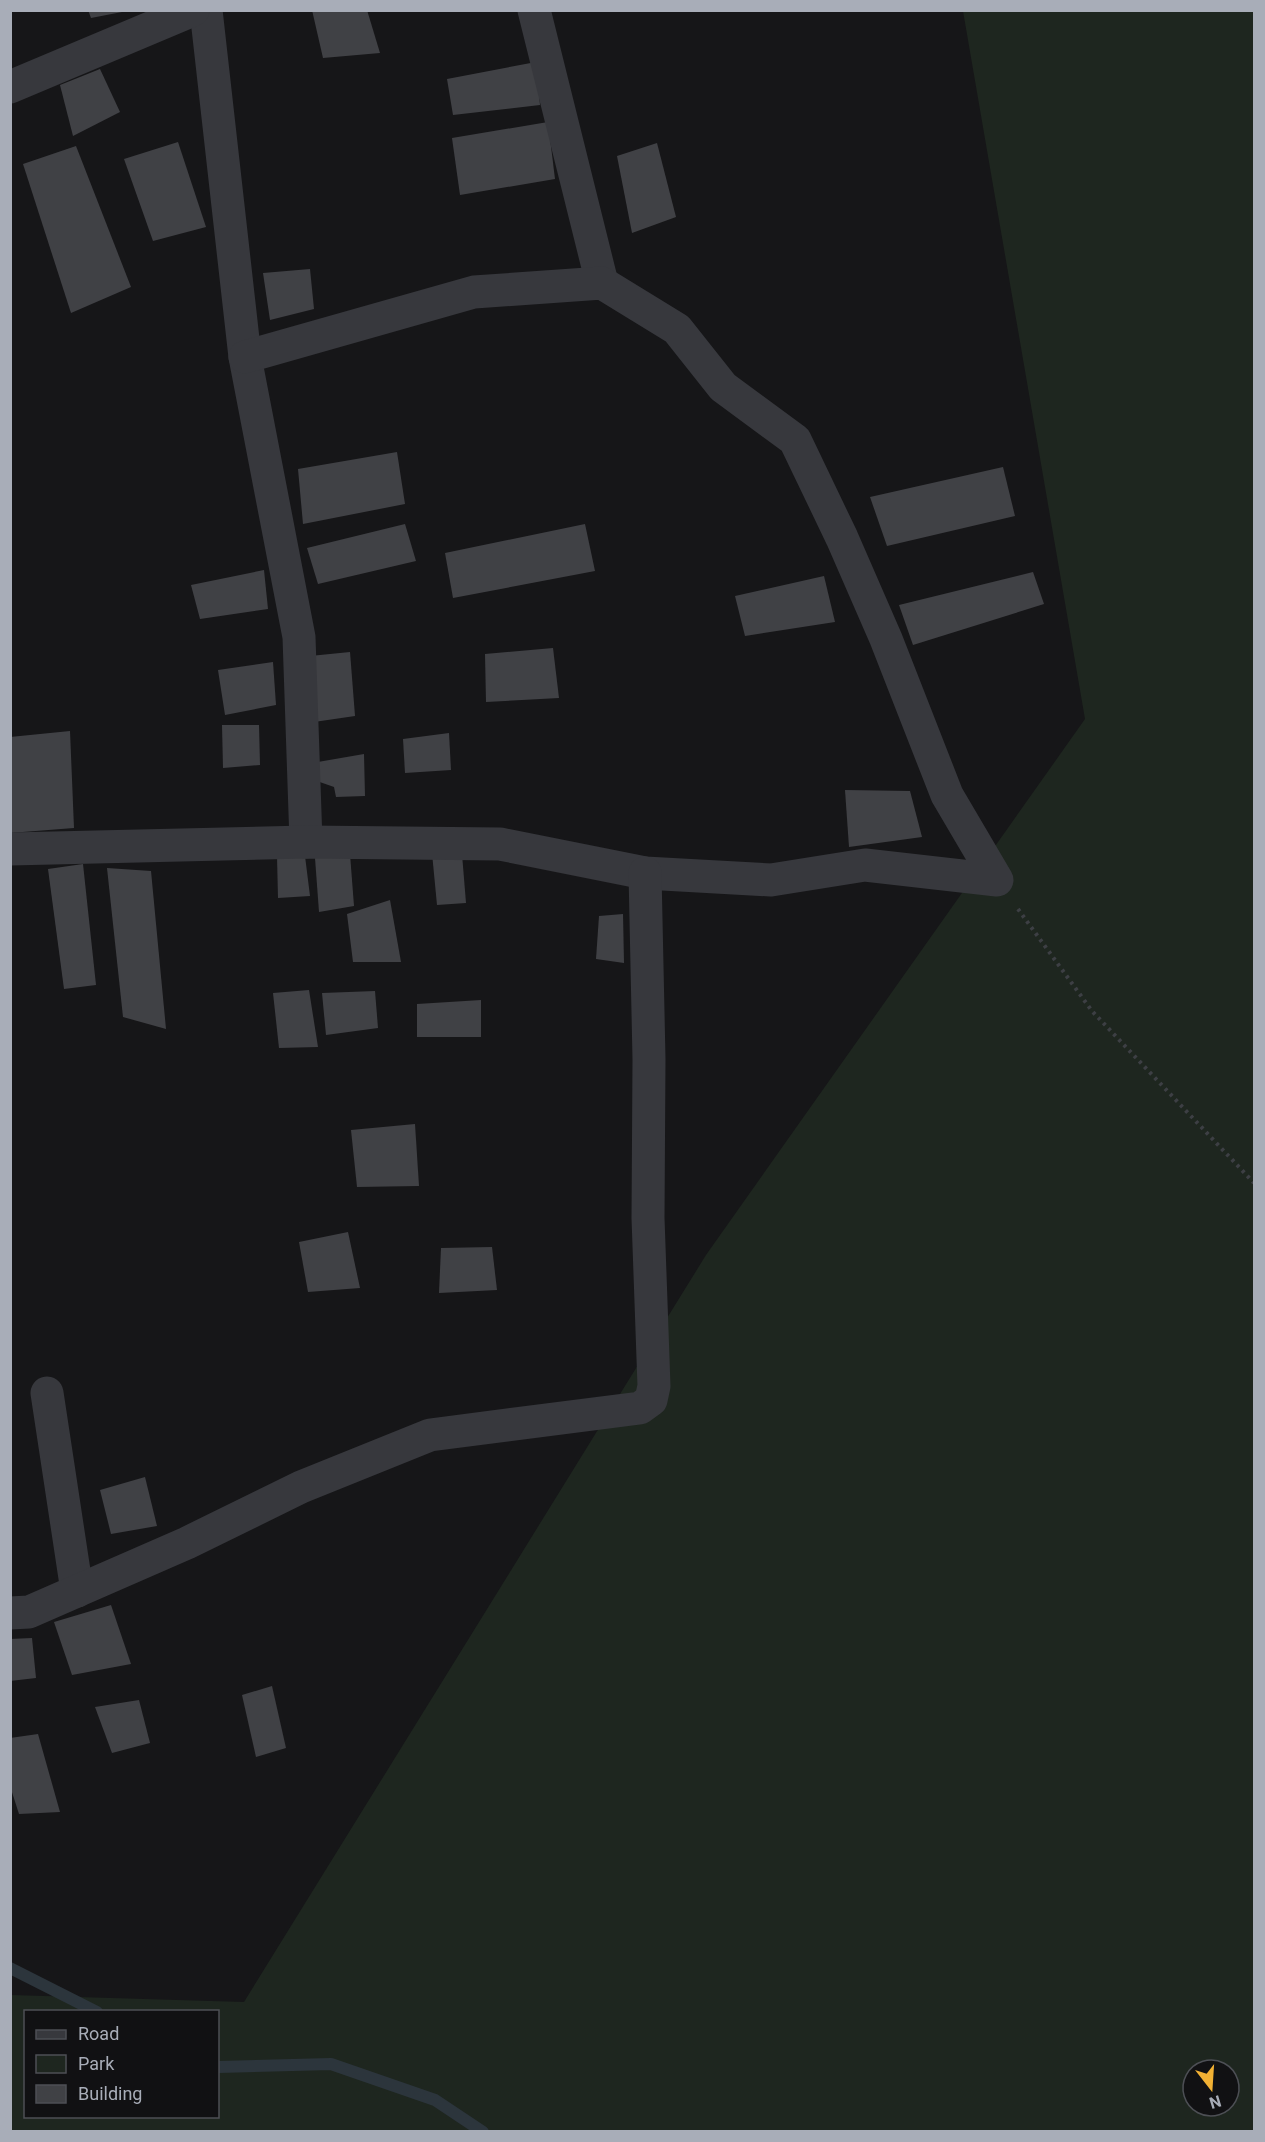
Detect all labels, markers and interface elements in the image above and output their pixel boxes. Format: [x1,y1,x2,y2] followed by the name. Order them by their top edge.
[24,2010,219,2118] legend
[78,2023,119,2044] text: Road
[78,2053,115,2074] text: Park
[1181,2058,1241,2118] north arrow
[78,2083,142,2104] text: Building
[1207,2091,1223,2113] text: N

